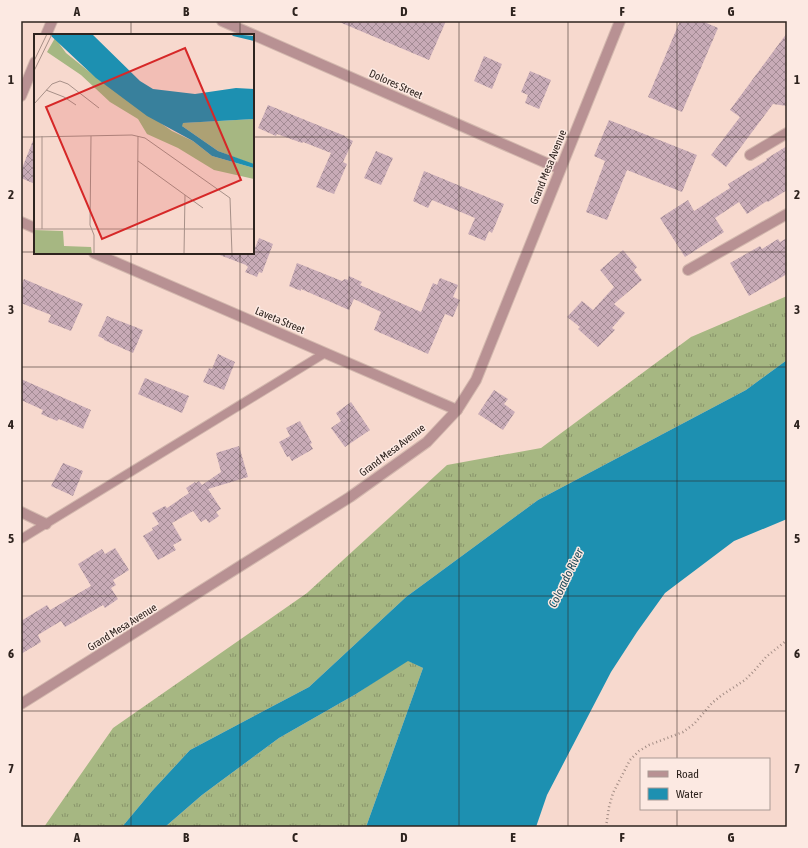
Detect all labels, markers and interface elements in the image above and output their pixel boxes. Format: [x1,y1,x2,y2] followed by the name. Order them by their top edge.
[73,4,81,19] text: A
[183,4,190,19] text: B
[292,4,298,19] text: C
[400,4,408,19] text: D
[510,4,516,19] text: E
[619,4,625,19] text: F
[728,4,735,19] text: G
[34,34,254,254] inset map
[367,67,425,101] street label: Dolores Street
[8,72,14,87] text: 1
[794,72,800,87] text: 1
[528,128,568,206] street label: Grand Mesa Avenue
[8,187,14,202] text: 2
[794,187,800,202] text: 2
[8,302,14,317] text: 3
[794,302,800,317] text: 3
[253,304,307,336] street label: Laveta Street
[7,417,14,432] text: 4
[793,417,800,432] text: 4
[357,421,427,479] street label: Grand Mesa Avenue
[8,531,14,546] text: 5
[794,531,800,546] text: 5
[546,546,587,610] water label: Colorado River
[85,601,159,653] street label: Grand Mesa Avenue
[8,646,14,661] text: 6
[794,646,800,661] text: 6
[640,758,770,810] legend
[8,761,14,776] text: 7
[794,761,800,776] text: 7
[676,767,699,781] text: Road
[676,787,703,801] text: Water
[73,830,81,845] text: A
[183,830,190,845] text: B
[292,830,298,845] text: C
[400,830,408,845] text: D
[510,830,516,845] text: E
[619,830,625,845] text: F
[728,830,735,845] text: G

